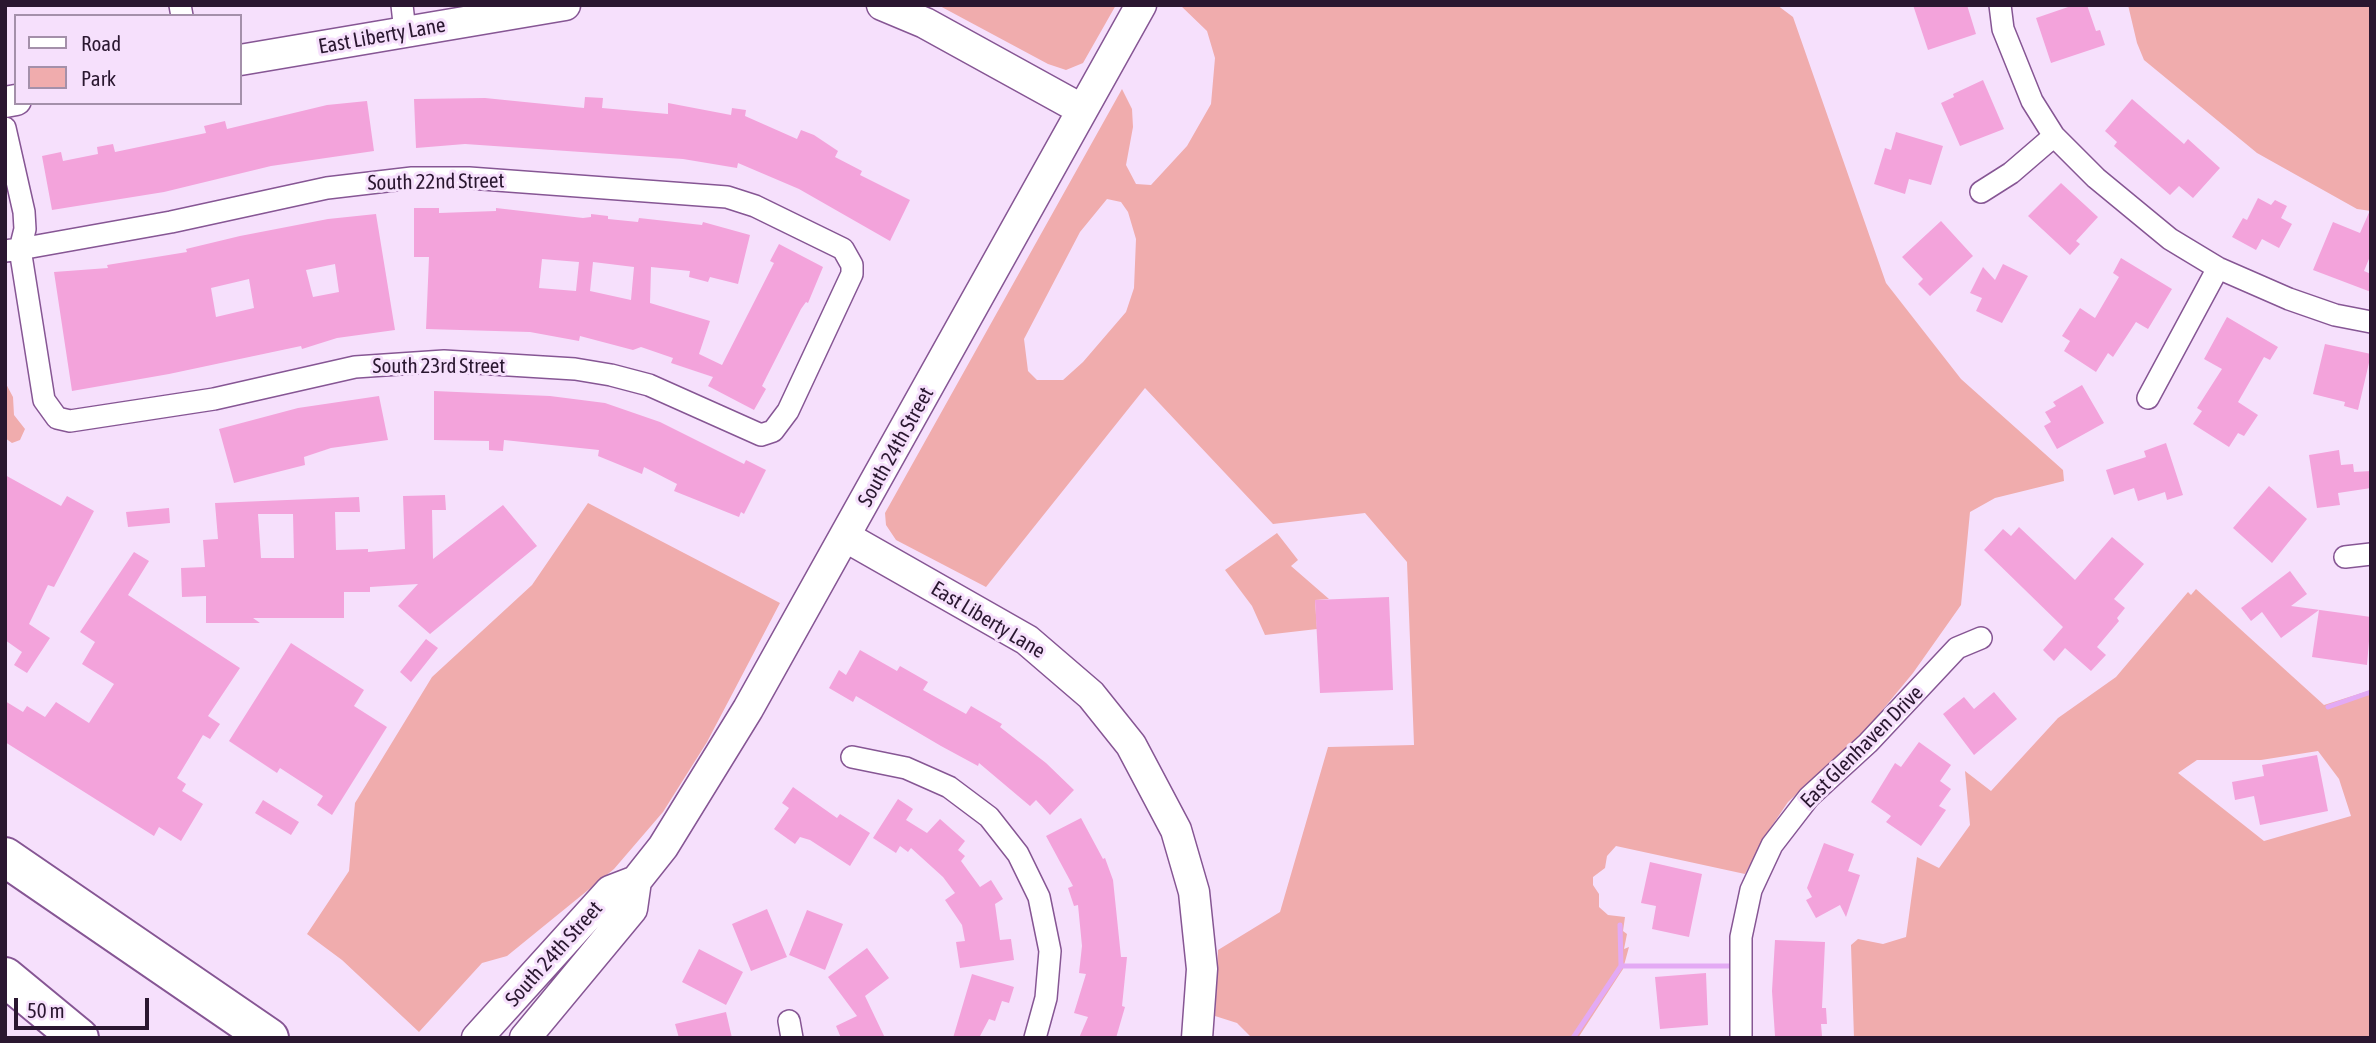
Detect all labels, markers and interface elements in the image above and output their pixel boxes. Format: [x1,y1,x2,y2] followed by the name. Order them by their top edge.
[316,12,448,60] street label: East Liberty Lane
[14,14,242,105] legend
[81,31,121,55] text: Road
[81,66,116,90] text: Park
[367,168,505,196] street label: South 22nd Street
[373,353,505,379] street label: South 23rd Street
[853,383,939,511] street label: South 24th Street
[926,576,1050,664] street label: East Liberty Lane
[1795,680,1929,814] street label: East Glenhaven Drive
[500,896,608,1012] street label: South 24th Street
[18,984,152,1028] scale bar
[27,998,65,1022] text: 50 m

